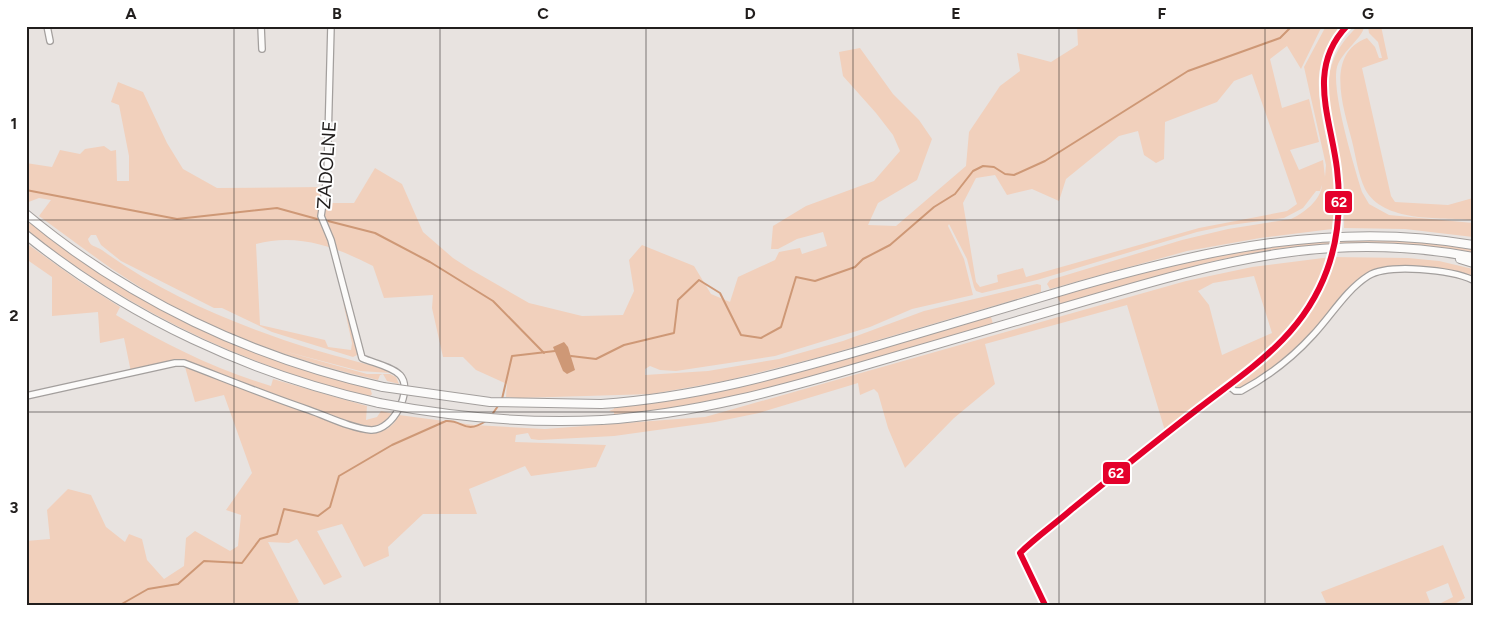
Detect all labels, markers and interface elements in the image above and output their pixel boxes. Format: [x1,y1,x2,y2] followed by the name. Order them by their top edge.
[125,4,137,23] text: A
[332,4,342,23] text: B
[537,4,549,23] text: C
[744,4,756,23] text: D
[951,4,961,23] text: E
[1158,4,1167,23] text: F
[1362,4,1374,23] text: G
[11,114,17,133] text: 1
[312,120,341,210] street label: ZADOLNE
[1324,190,1353,214] line badge: 62
[1331,194,1347,211] text: 62
[9,306,19,325] text: 2
[1102,461,1131,485] line badge: 62
[1108,465,1124,482] text: 62
[10,498,19,517] text: 3

